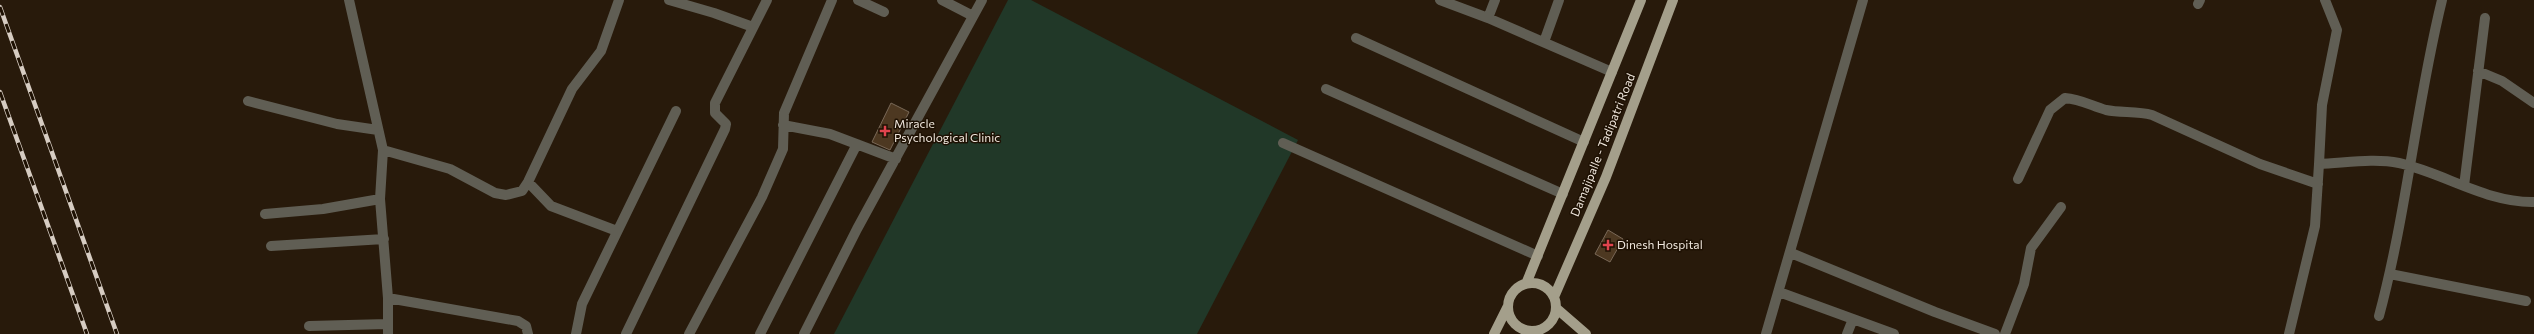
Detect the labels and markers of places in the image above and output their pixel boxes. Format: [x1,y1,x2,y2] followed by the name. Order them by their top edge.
[894,116,1000,144] place label: Miracle Psychological Clinic
[879,125,891,137] marker: Miracle Psychological Clinic
[1617,237,1703,251] place label: Dinesh Hospital
[1602,239,1614,251] marker: Dinesh Hospital

